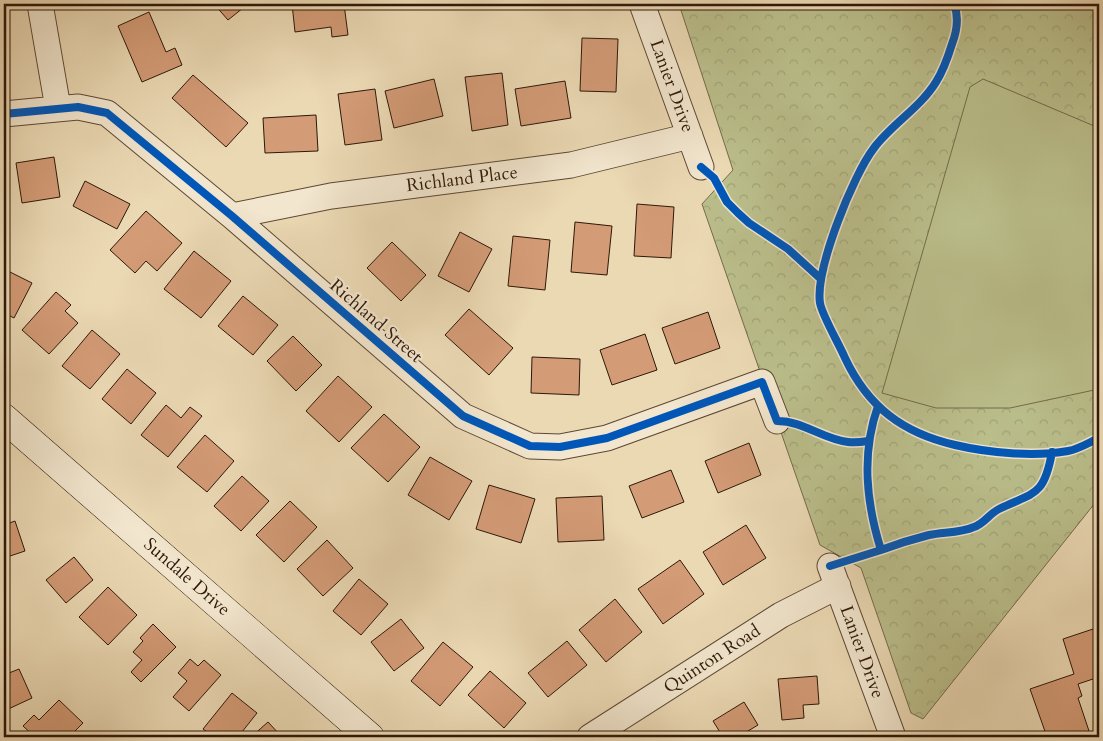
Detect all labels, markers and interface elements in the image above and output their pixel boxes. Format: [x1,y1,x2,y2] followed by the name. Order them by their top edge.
[644,36,700,136] street label: Lanier Drive
[405,160,519,198] street label: Richland Place
[324,274,428,369] street label: Richland Street
[138,532,236,622] street label: Sundale Drive
[834,602,890,702] street label: Lanier Drive
[659,618,766,700] street label: Quinton Road

